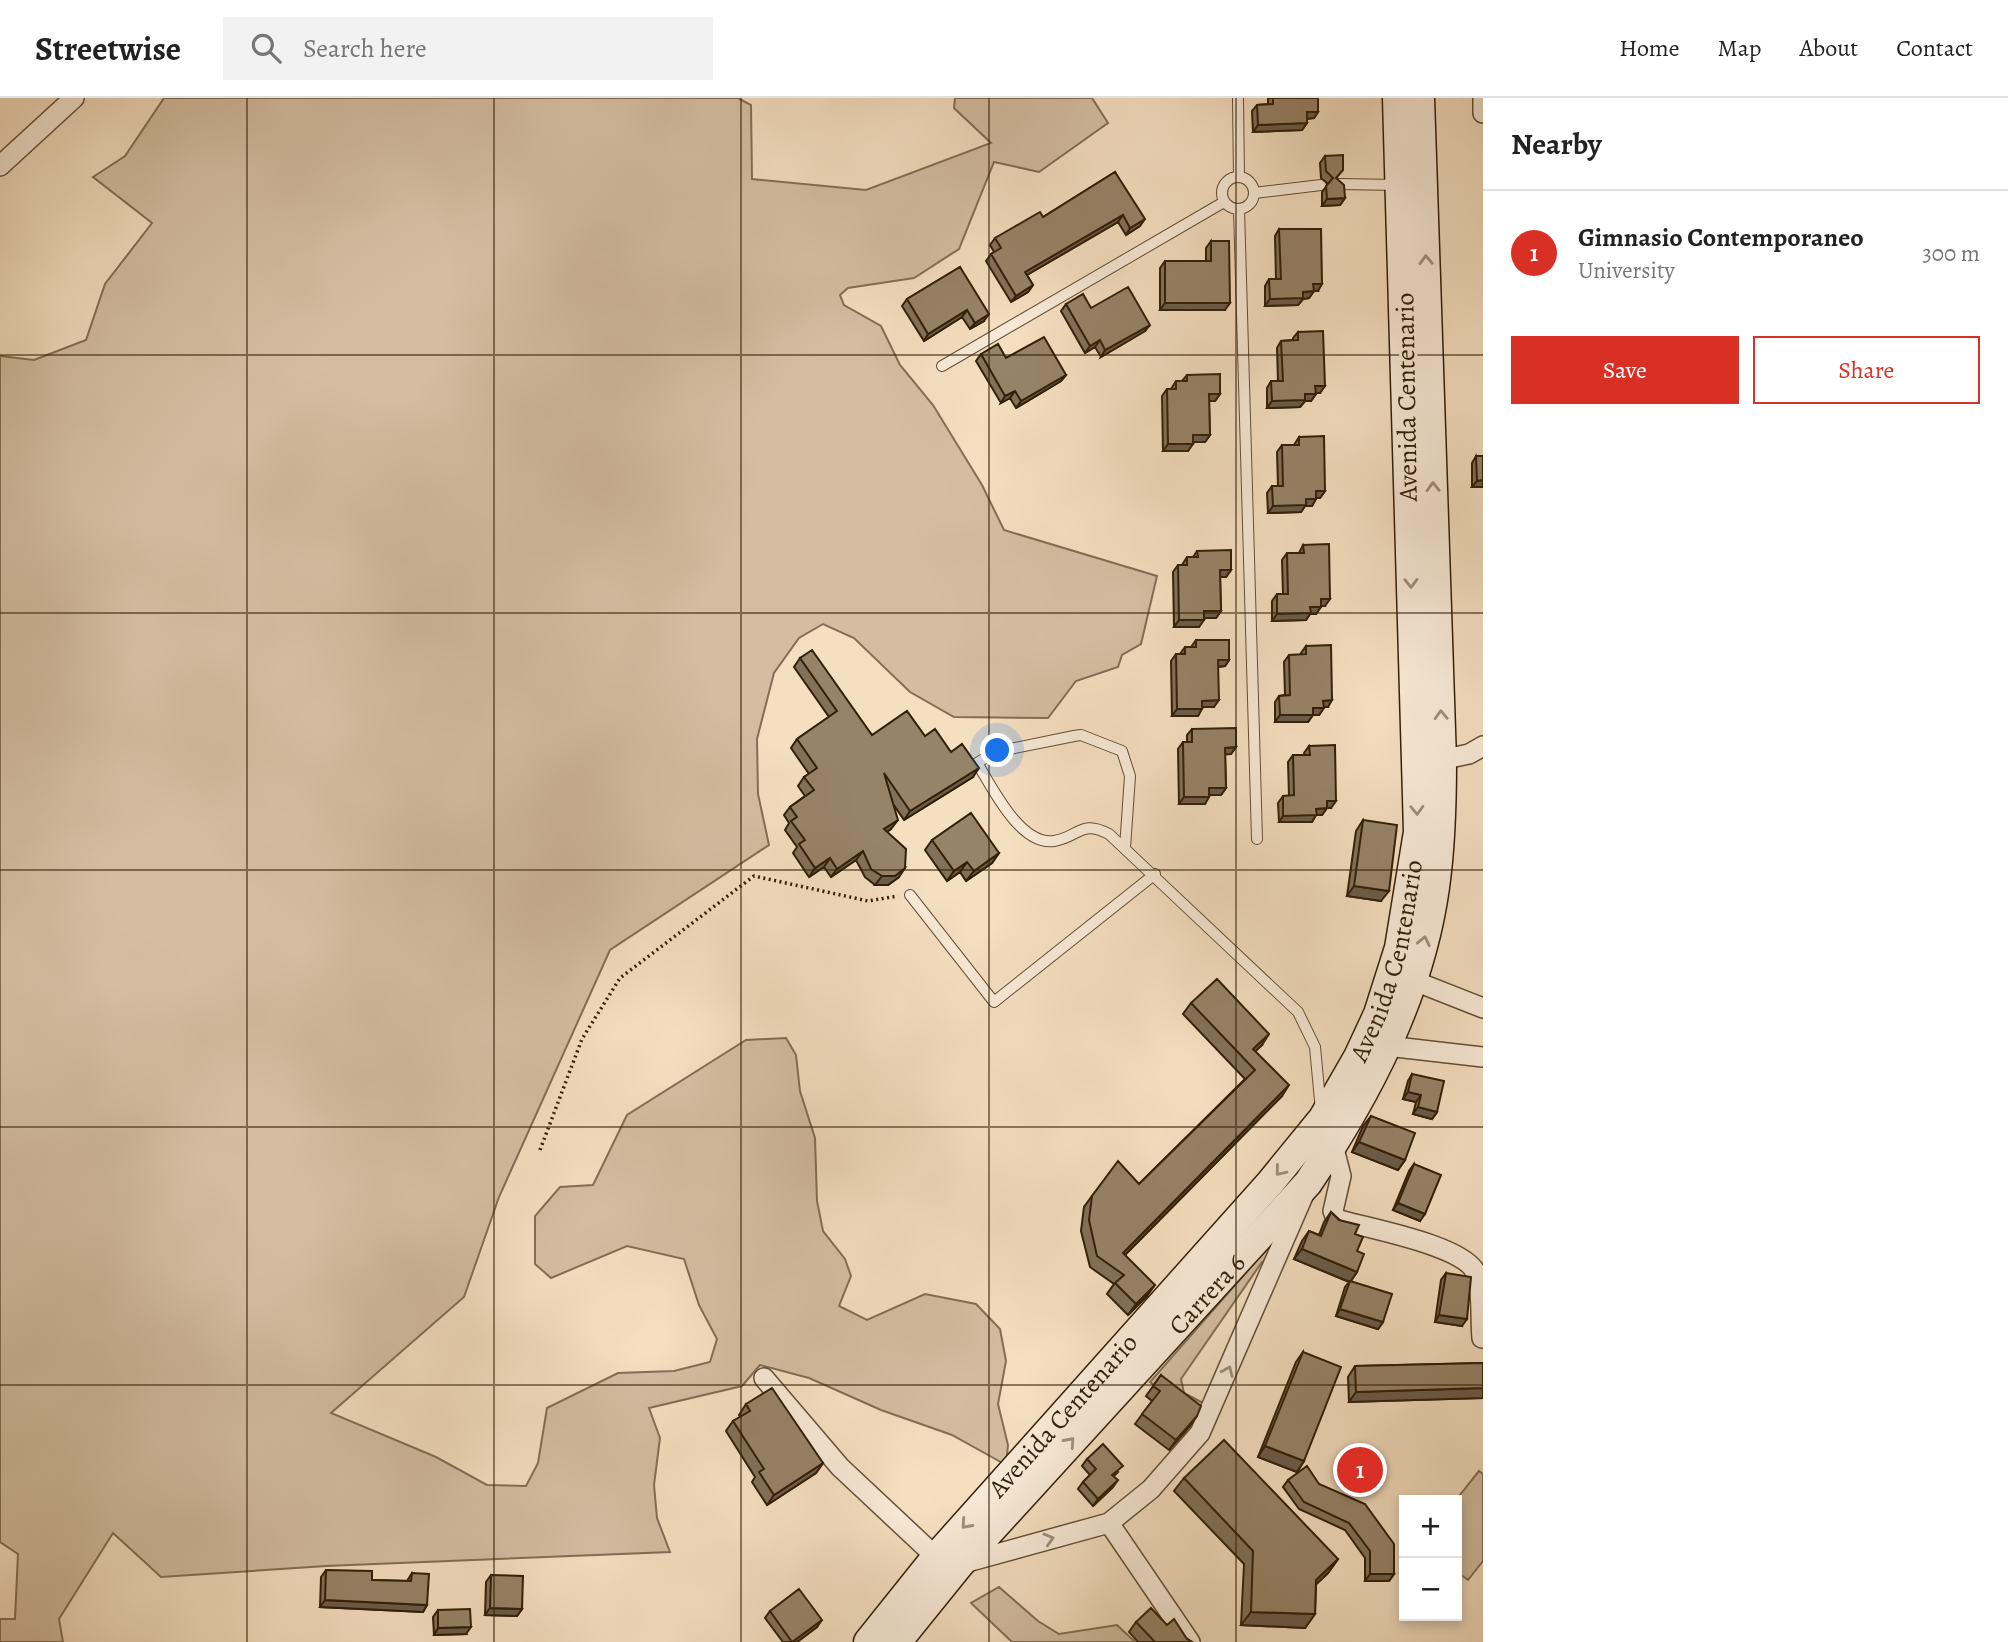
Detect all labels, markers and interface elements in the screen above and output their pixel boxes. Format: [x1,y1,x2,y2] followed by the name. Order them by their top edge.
[223,17,713,80] search box
[35,26,181,71] text: Streetwise
[247,29,285,67] icon: search
[303,31,427,66] text: Search here
[1619,32,1680,64] text: Home
[1718,32,1762,64] text: Map
[1800,32,1858,64] text: About
[1896,32,1973,64] text: Contact
[1511,124,1602,164] text: Nearby
[1578,220,1864,255] text: Gimnasio Contemporaneo
[1530,238,1538,269] text: 1
[1922,238,1980,269] text: 300 m
[1418,254,1433,265] one-way arrow
[1578,255,1675,286] text: University
[1387,292,1426,503] street label: Avenida Centenario
[1511,336,1739,404] button: Save
[1753,336,1980,404] button: Share
[1426,481,1441,492] one-way arrow
[1403,577,1418,588] one-way arrow
[1433,709,1448,720] one-way arrow
[980,733,1014,767] your location
[1409,805,1424,816] one-way arrow
[1341,857,1431,1068] street label: Avenida Centenario
[1415,935,1430,947] one-way arrow
[1276,1162,1288,1175] one-way arrow
[1161,1246,1253,1343] street label: Carrera 6
[980,1326,1146,1506] street label: Avenida Centenario
[1220,1365,1234,1378] one-way arrow
[1061,1438,1074,1451] one-way arrow
[1337,1444,1383,1496] pin: 1
[1399,1495,1462,1621] map controls
[1399,1495,1462,1558] button: +
[962,1516,974,1529] one-way arrow
[1043,1533,1055,1548] one-way arrow
[1399,1558,1462,1621] button: −

